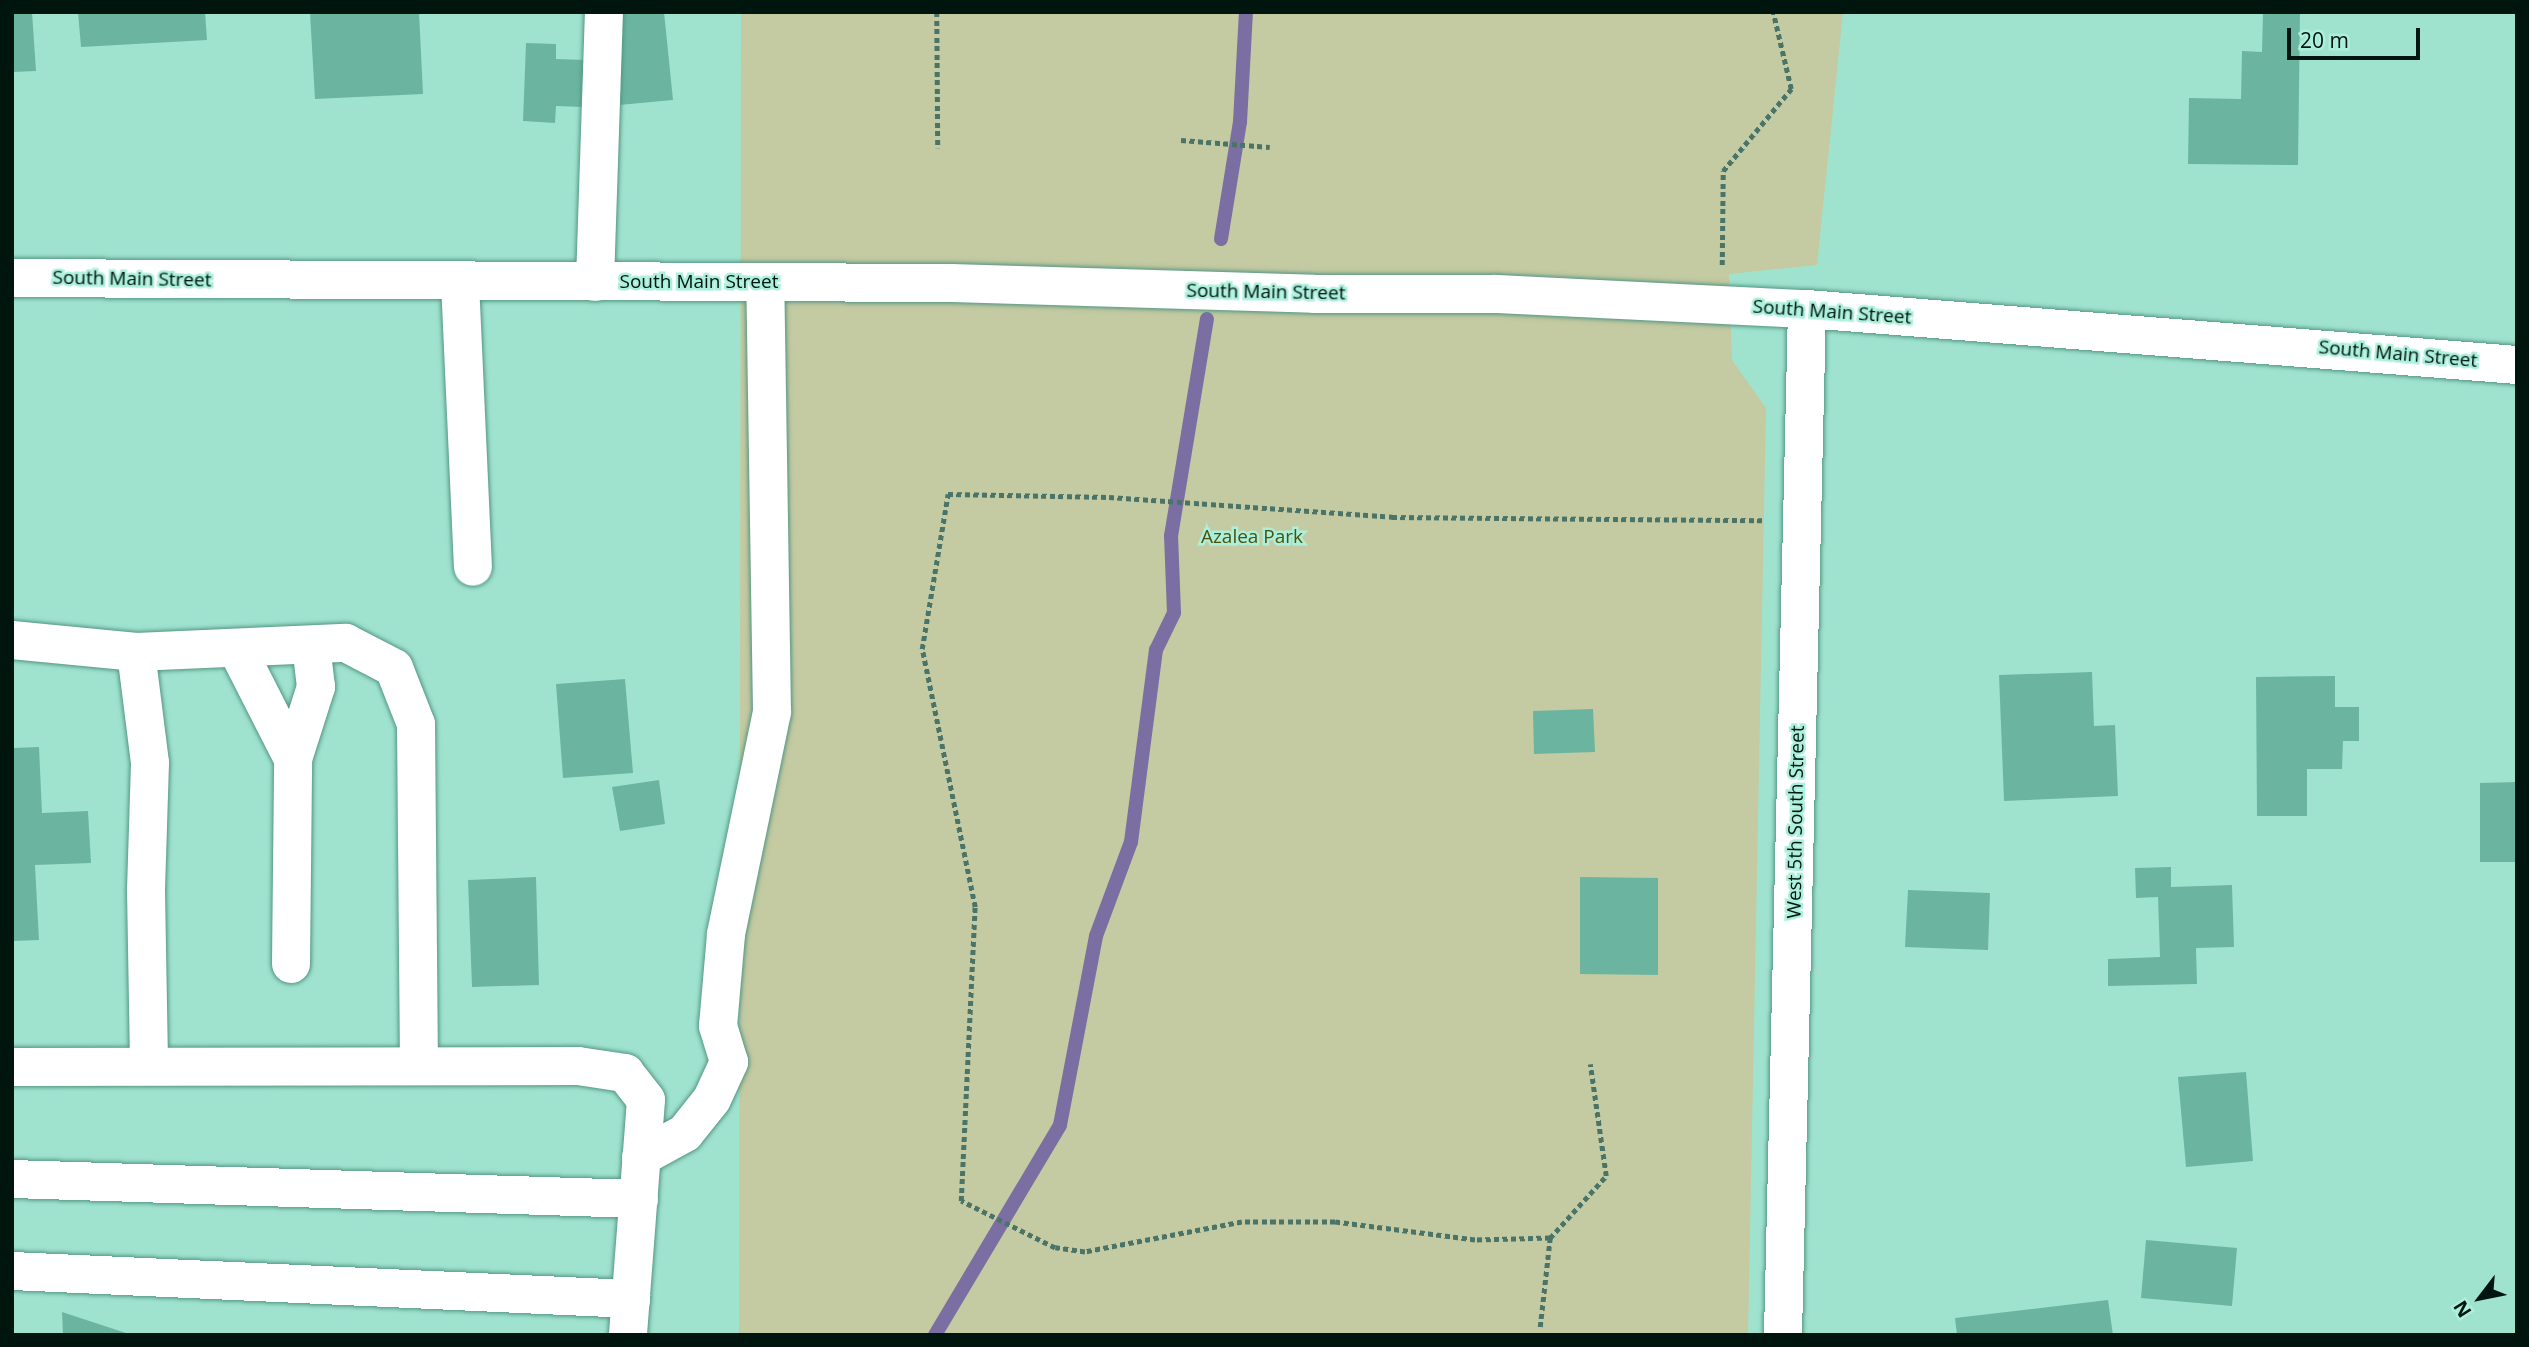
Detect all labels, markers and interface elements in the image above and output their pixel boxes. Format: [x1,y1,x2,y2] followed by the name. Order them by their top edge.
[2291,14,2424,58] scale bar
[2300,26,2349,54] text: 20 m
[52,266,212,292] street label: South Main Street
[620,271,778,293] street label: South Main Street
[1186,279,1346,305] street label: South Main Street
[1752,295,1912,329] street label: South Main Street
[2318,336,2478,372] street label: South Main Street
[1201,526,1303,548] park label: Azalea Park
[1783,725,1809,919] street label: West 5th South Street
[2445,1263,2515,1333] north arrow
[2447,1296,2477,1323] text: N

